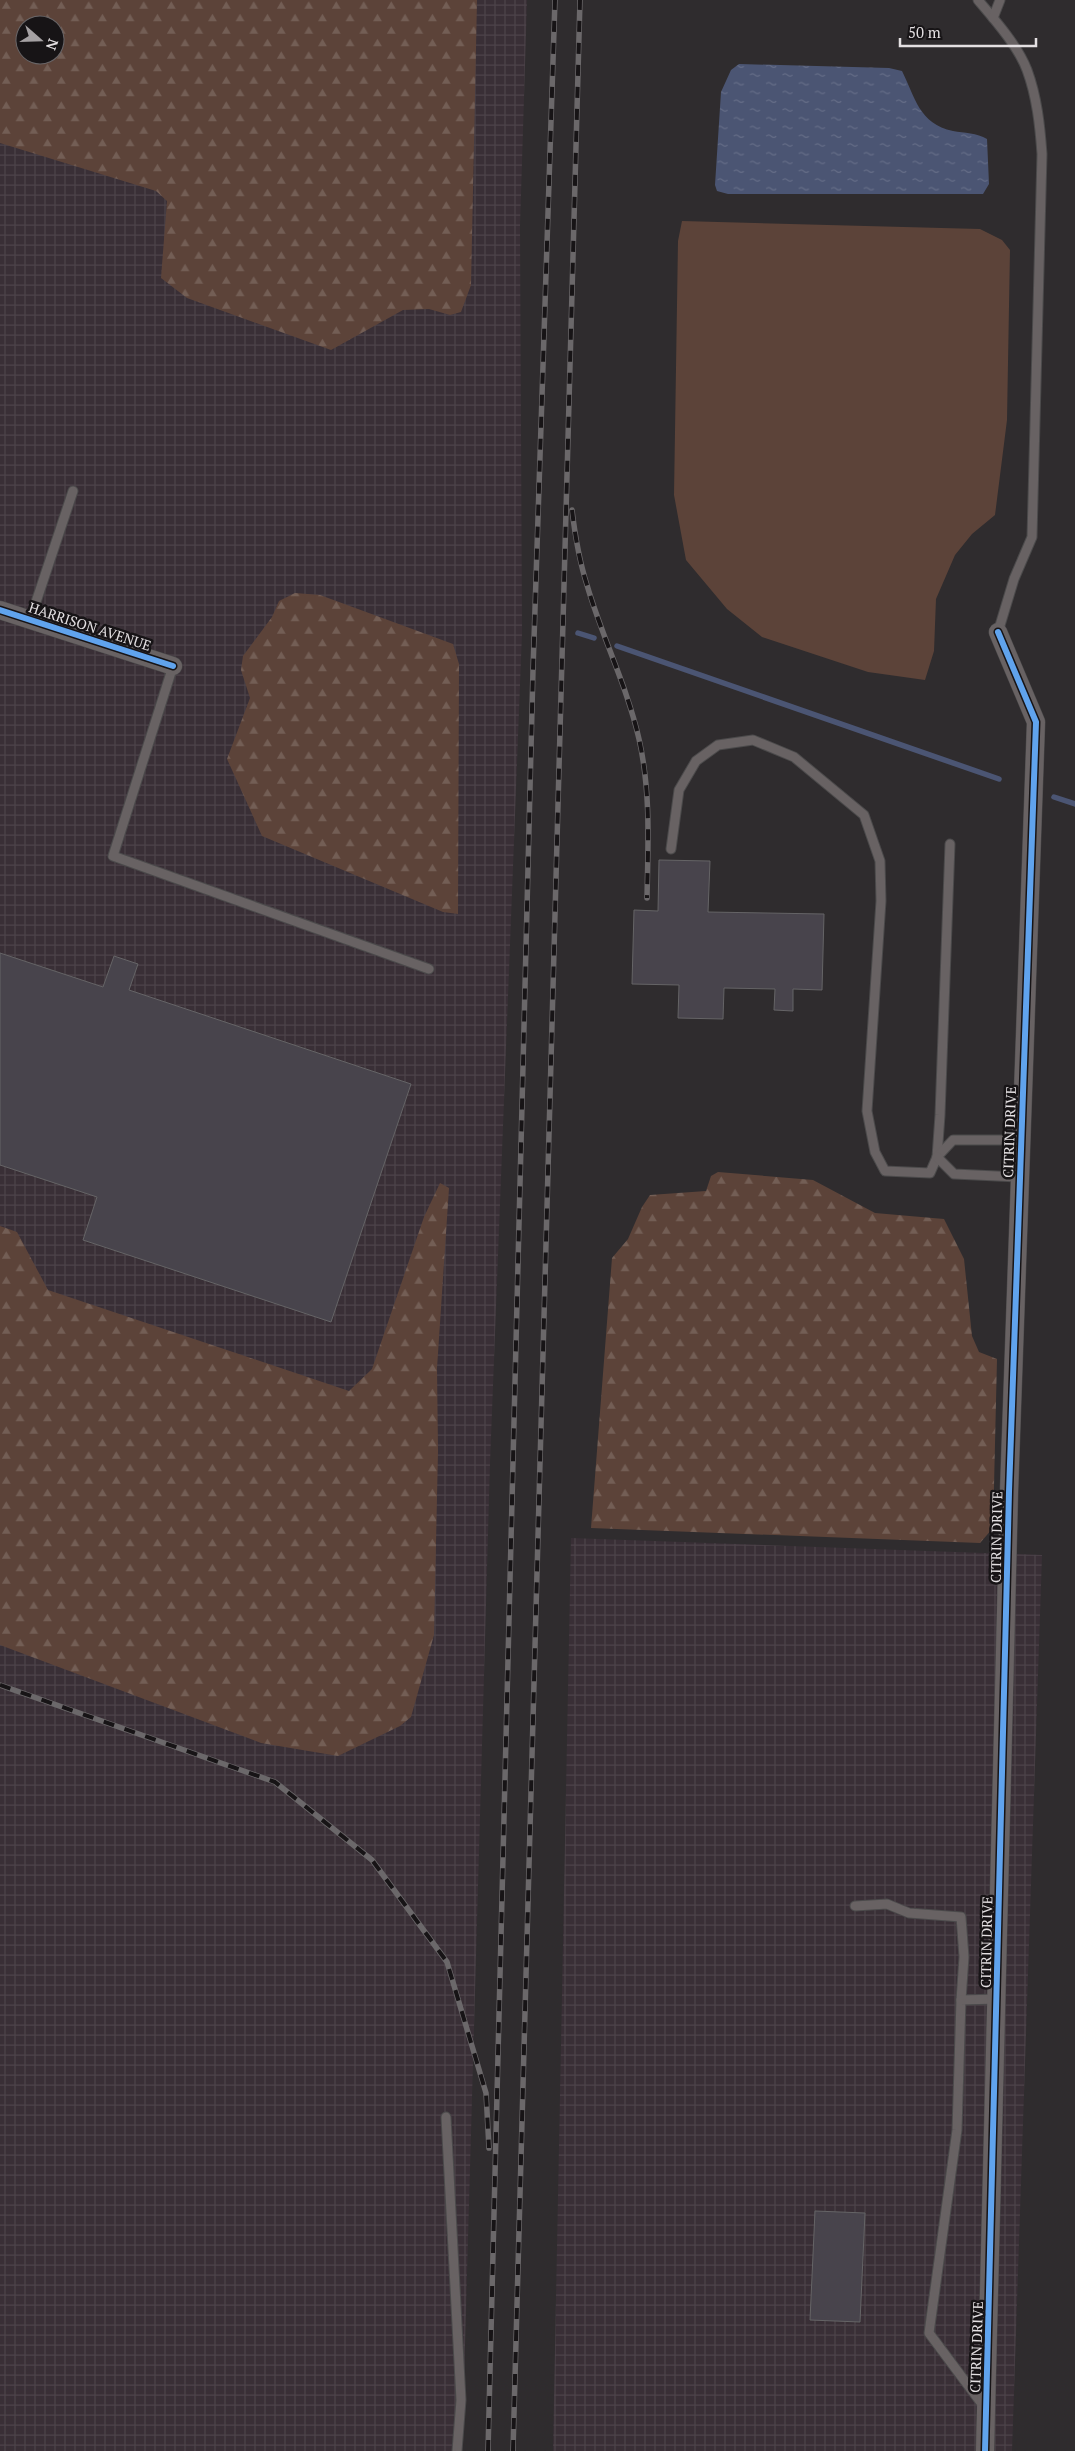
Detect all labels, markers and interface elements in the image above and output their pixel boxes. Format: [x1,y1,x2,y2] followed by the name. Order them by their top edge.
[15,15,65,65] north arrow
[900,15,1036,47] scale bar
[908,22,941,42] text: 50 m
[42,36,63,53] text: N
[26,597,154,655] street label: HARRISON AVENUE
[998,1086,1020,1178] street label: CITRIN DRIVE
[986,1491,1006,1583] street label: CITRIN DRIVE
[976,1896,996,1988] street label: CITRIN DRIVE
[965,2301,987,2393] street label: CITRIN DRIVE

